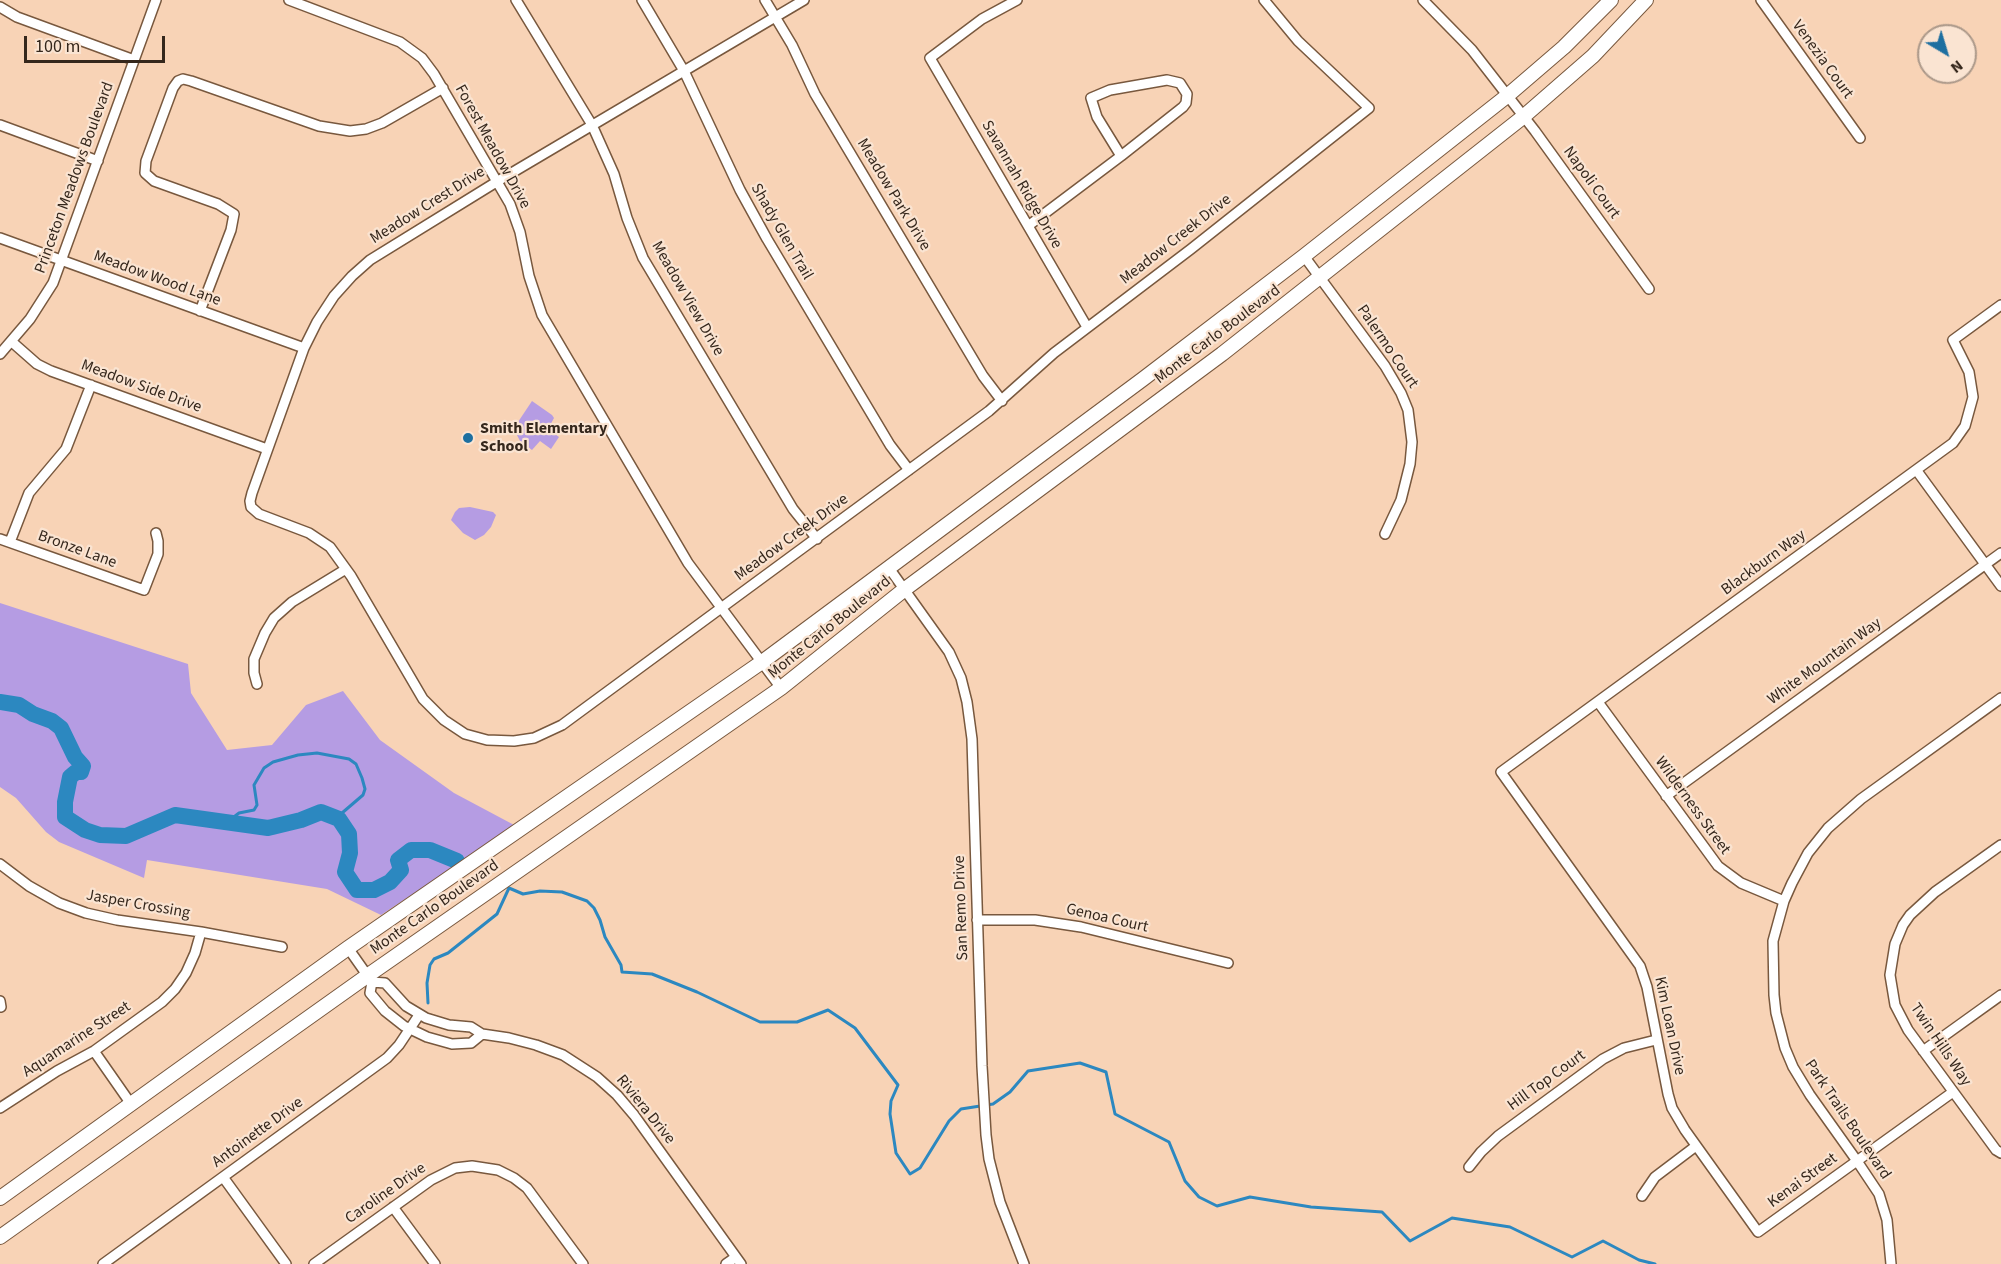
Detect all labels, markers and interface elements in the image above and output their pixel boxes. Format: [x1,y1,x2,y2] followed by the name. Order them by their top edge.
[1787,17,1857,103] street label: Venezia Court
[27,24,168,62] scale bar
[1917,24,1977,84] north arrow
[35,34,80,59] text: 100 m
[1946,55,1968,79] text: N
[31,80,119,276] street label: Princeton Meadows Boulevard
[450,82,534,212] street label: Forest Meadow Drive
[976,117,1066,253] street label: Savannah Ridge Drive
[852,135,934,255] street label: Meadow Park Drive
[1558,143,1624,223] street label: Napoli Court
[367,163,489,249] street label: Meadow Crest Drive
[746,181,816,283] street label: Shady Glen Trail
[1117,191,1235,289] street label: Meadow Creek Drive
[646,238,728,360] street label: Meadow View Drive
[91,247,223,311] street label: Meadow Wood Lane
[1151,281,1285,389] street label: Monte Carlo Boulevard
[1352,302,1422,392] street label: Palermo Court
[78,356,204,418] street label: Meadow Side Drive
[480,419,607,457] place label: Smith Elementary School
[461,431,475,445] marker: Smith Elementary School
[731,490,853,586] street label: Meadow Creek Drive
[1718,526,1810,600] street label: Blackburn Way
[35,527,119,573] street label: Bronze Lane
[765,573,895,683] street label: Monte Carlo Boulevard
[1764,614,1886,710] street label: White Mountain Way
[1650,753,1734,859] street label: Wilderness Street
[951,855,973,961] street label: San Remo Drive
[367,856,503,960] street label: Monte Carlo Boulevard
[84,886,192,924] street label: Jasper Crossing
[1064,900,1150,938] street label: Genoa Court
[1649,975,1689,1077] street label: Kim Loan Drive
[19,998,135,1082] street label: Aquamarine Street
[1905,1000,1975,1090] street label: Twin Hills Way
[1504,1046,1590,1116] street label: Hill Top Court
[1800,1056,1894,1184] street label: Park Trails Boulevard
[611,1072,679,1148] street label: Riviera Drive
[209,1094,307,1172] street label: Antoinette Drive
[1765,1149,1841,1213] street label: Kenai Street
[342,1159,430,1229] street label: Caroline Drive

